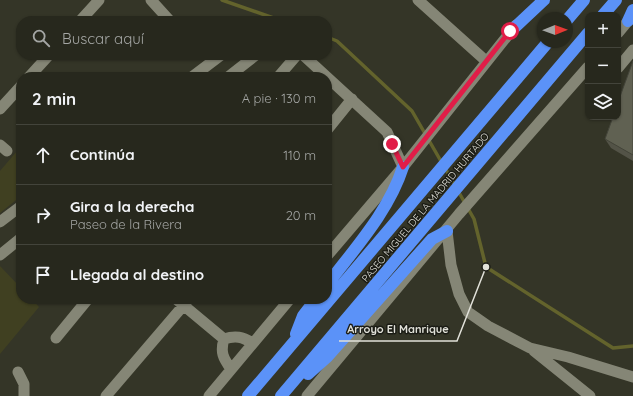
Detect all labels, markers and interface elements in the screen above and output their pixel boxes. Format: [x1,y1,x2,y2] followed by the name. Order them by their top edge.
[537,12,573,48] north arrow
[585,12,621,120] map controls
[585,12,621,48] button: +
[16,16,332,60] search box
[501,22,519,40] route start
[30,27,52,49] icon: search
[62,29,144,48] text: Buscar aquí
[585,48,621,84] button: −
[585,84,621,120] button: layers
[32,88,76,109] text: 2 min
[242,90,316,106] text: A pie · 130 m
[359,130,492,285] street label: PASEO MIGUEL DE LA MADRID HURTADO
[383,135,401,153] route end
[32,144,54,166] icon: ahead
[70,145,135,164] text: Continúa
[283,147,316,163] text: 110 m
[70,197,195,216] text: Gira a la derecha
[32,204,54,226] icon: right
[286,207,316,223] text: 20 m
[70,216,182,232] text: Paseo de la Rivera
[32,264,54,286] icon: arrive
[70,265,204,284] text: Llegada al destino
[339,318,457,341] callout: Arroyo El Manrique
[347,322,449,336] text: Arroyo El Manrique

